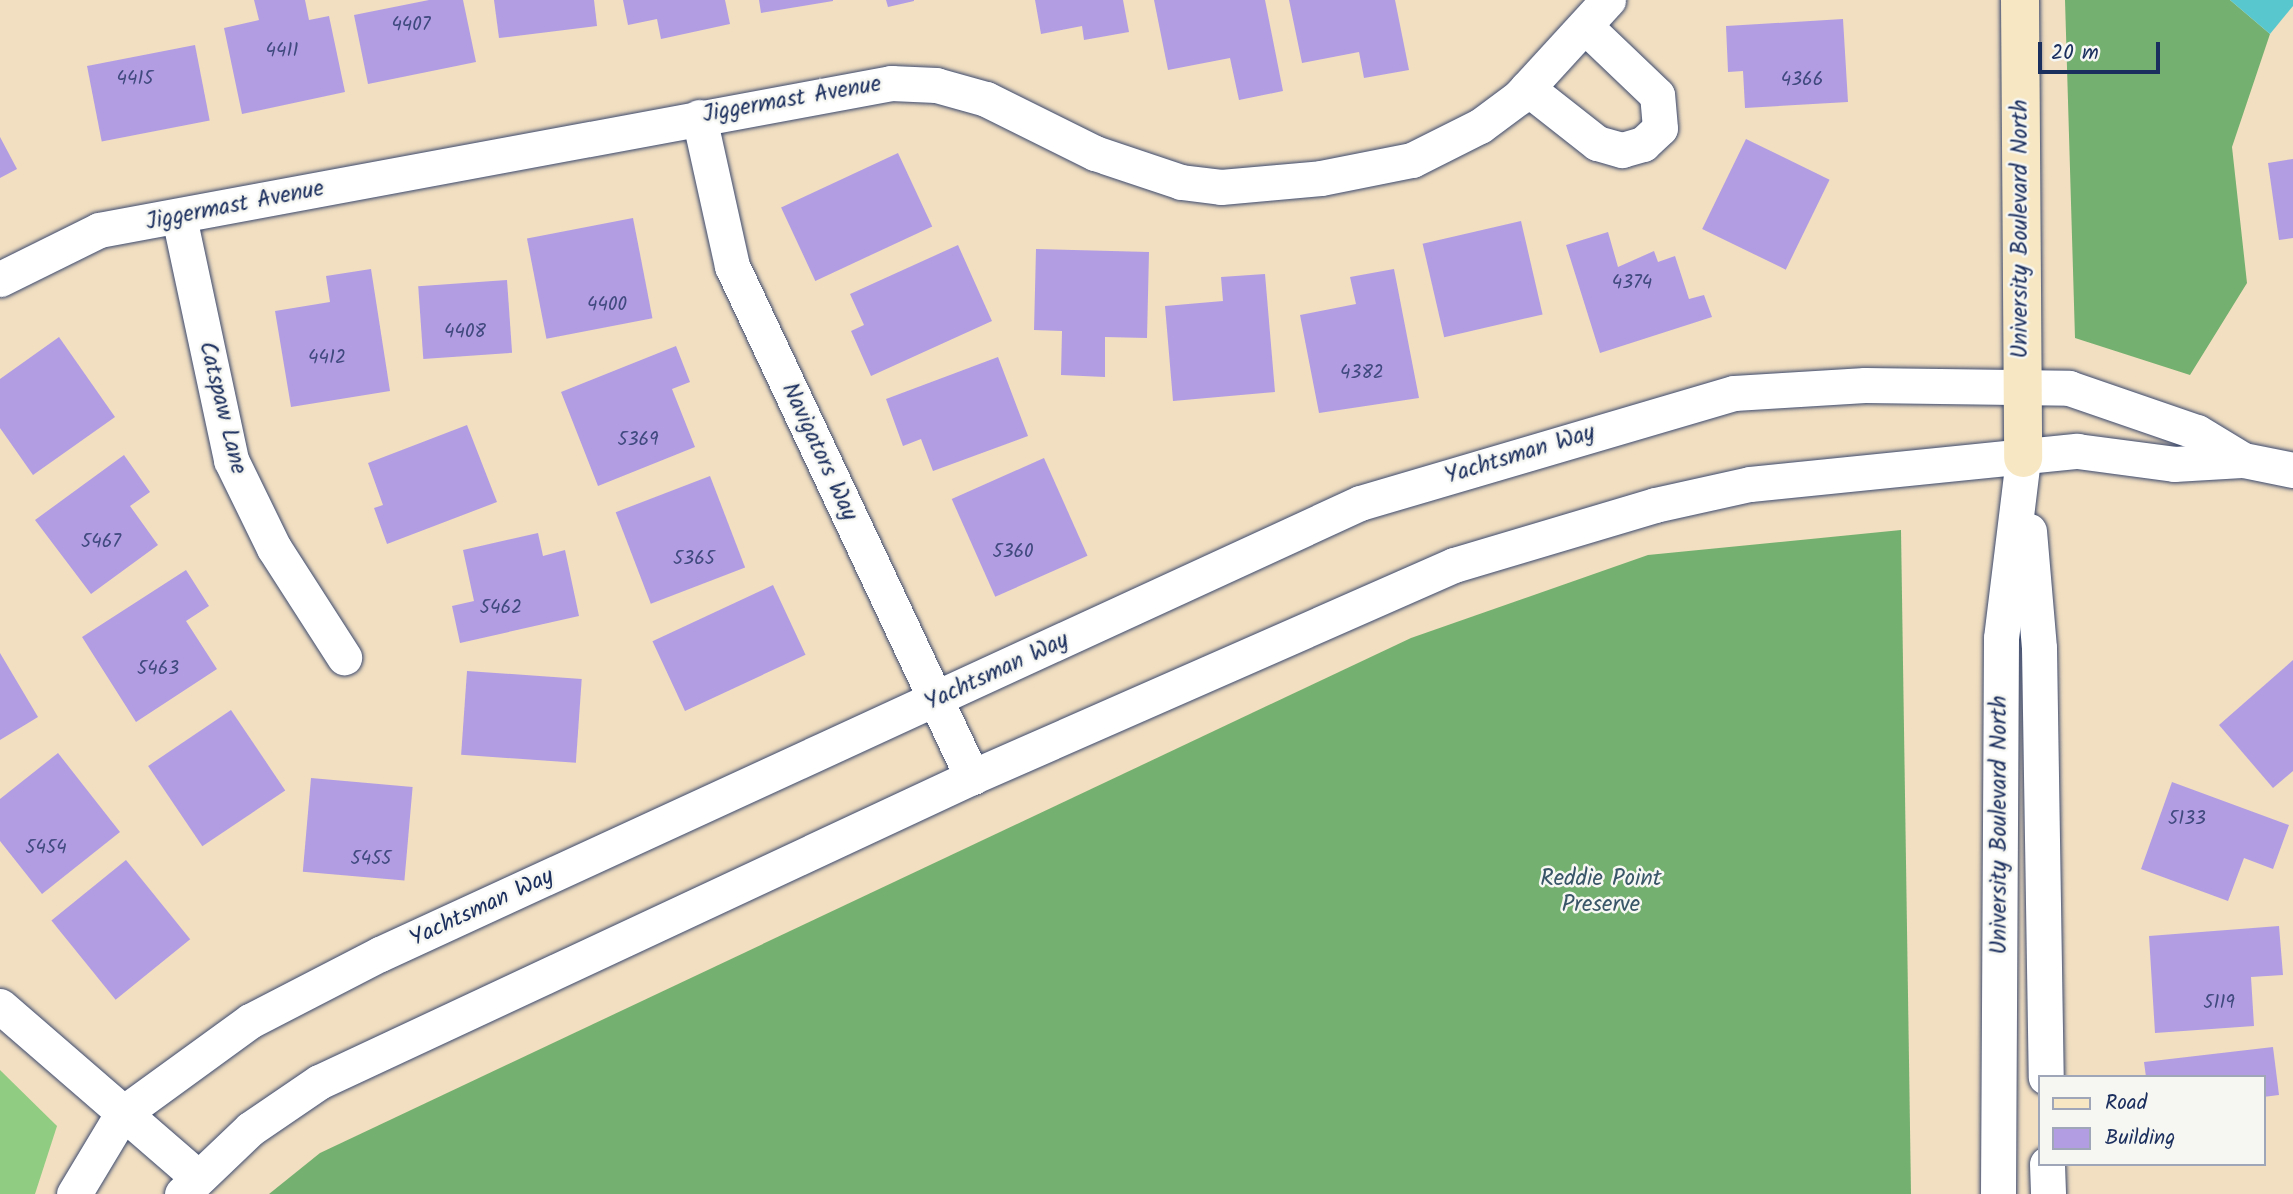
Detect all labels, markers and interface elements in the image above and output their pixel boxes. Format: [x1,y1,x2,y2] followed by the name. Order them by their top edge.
[391,15,431,37] house number: 4407
[2041,28,2164,72] scale bar
[2051,37,2099,70] text: 20 m
[266,41,298,63] house number: 4411
[116,69,154,91] house number: 4415
[1781,70,1823,92] house number: 4366
[701,71,883,129] street label: Jiggermast Avenue
[2007,99,2035,359] street label: University Boulevard North
[144,175,326,237] street label: Jiggermast Avenue
[1612,273,1652,295] house number: 4374
[587,295,627,317] house number: 4400
[444,322,486,344] house number: 4408
[192,339,252,477] street label: Catspaw Lane
[308,348,346,370] house number: 4412
[1340,363,1384,385] house number: 4382
[775,379,863,525] street label: Navigators Way
[1442,419,1598,491] street label: Yachtsman Way
[618,430,658,452] house number: 5369
[81,532,121,554] house number: 5467
[992,542,1034,564] house number: 5360
[673,549,715,571] house number: 5365
[480,598,522,620] house number: 5462
[921,627,1073,717] street label: Yachtsman Way
[137,659,179,681] house number: 5463
[1986,695,2014,955] street label: University Boulevard North
[2168,809,2206,831] house number: 5133
[25,838,67,860] house number: 5454
[350,849,392,871] house number: 5455
[406,863,558,953] street label: Yachtsman Way
[1540,865,1662,919] park label: Reddie Point Preserve
[2203,993,2235,1015] house number: 5119
[2038,1075,2265,1166] legend
[2105,1087,2147,1120] text: Road
[2105,1122,2175,1155] text: Building

